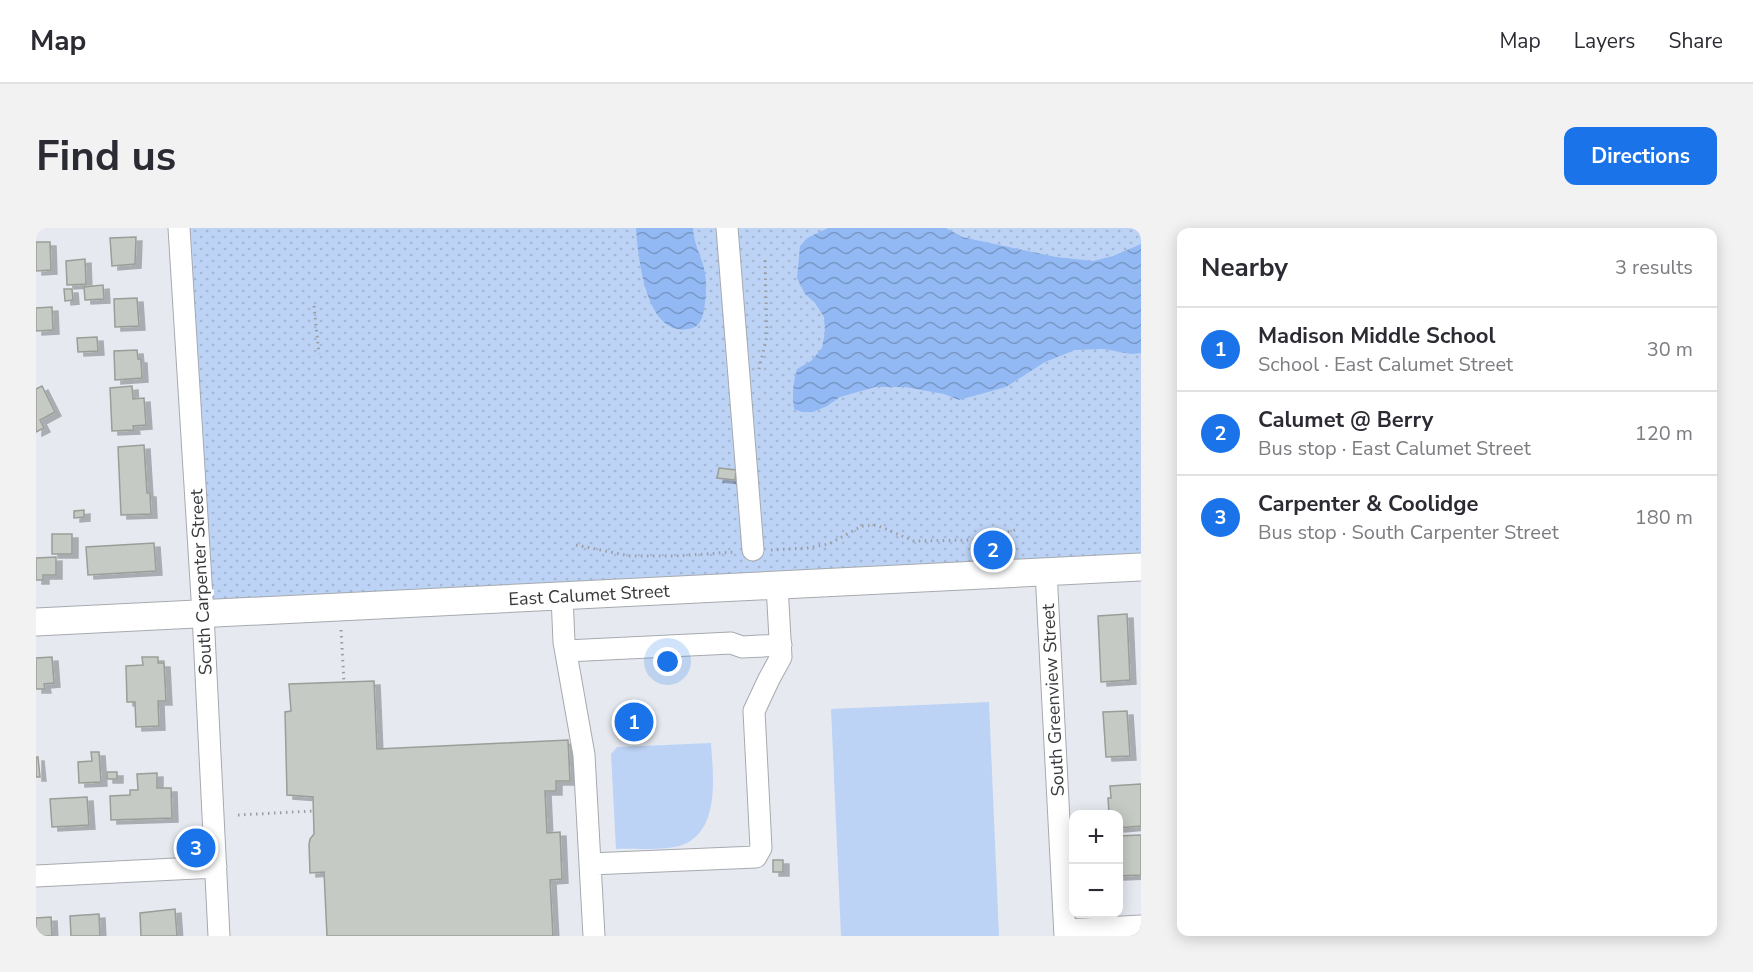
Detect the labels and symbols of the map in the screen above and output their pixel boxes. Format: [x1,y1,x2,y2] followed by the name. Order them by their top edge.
[184,488,218,676] street label: South Carpenter Street
[974,528,1012,572] pin: 2
[508,579,671,611] street label: East Calumet Street
[1036,602,1070,797] street label: South Greenview Street
[653,647,682,676] your location
[614,700,654,744] pin: 1
[176,826,216,870] pin: 3

